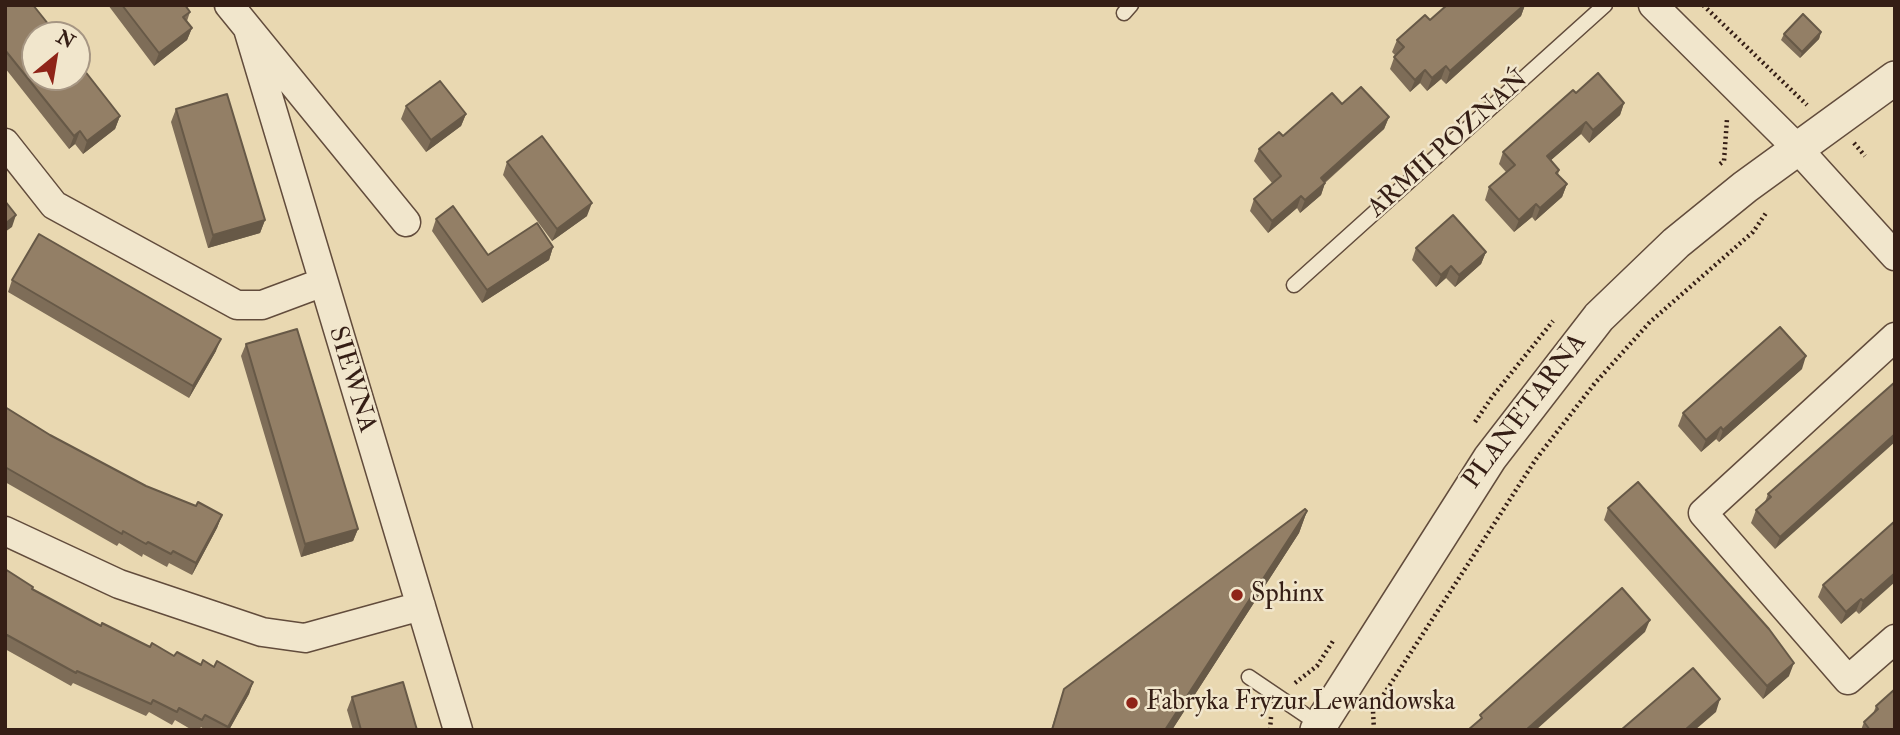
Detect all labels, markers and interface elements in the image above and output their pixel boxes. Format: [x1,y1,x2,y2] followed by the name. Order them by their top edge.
[21,21,91,91] north arrow
[52,25,79,54] text: N
[1362,65,1536,225] street label: ARMII POZNAŃ
[320,323,382,437] street label: SIEWNA
[1458,328,1594,496] street label: PLANETARNA
[1251,579,1324,611] place label: Sphinx
[1229,587,1245,603] marker: Sphinx
[1146,687,1455,719] place label: Fabryka Fryzur Lewandowska
[1124,695,1140,711] marker: Fabryka Fryzur Lewandowska

